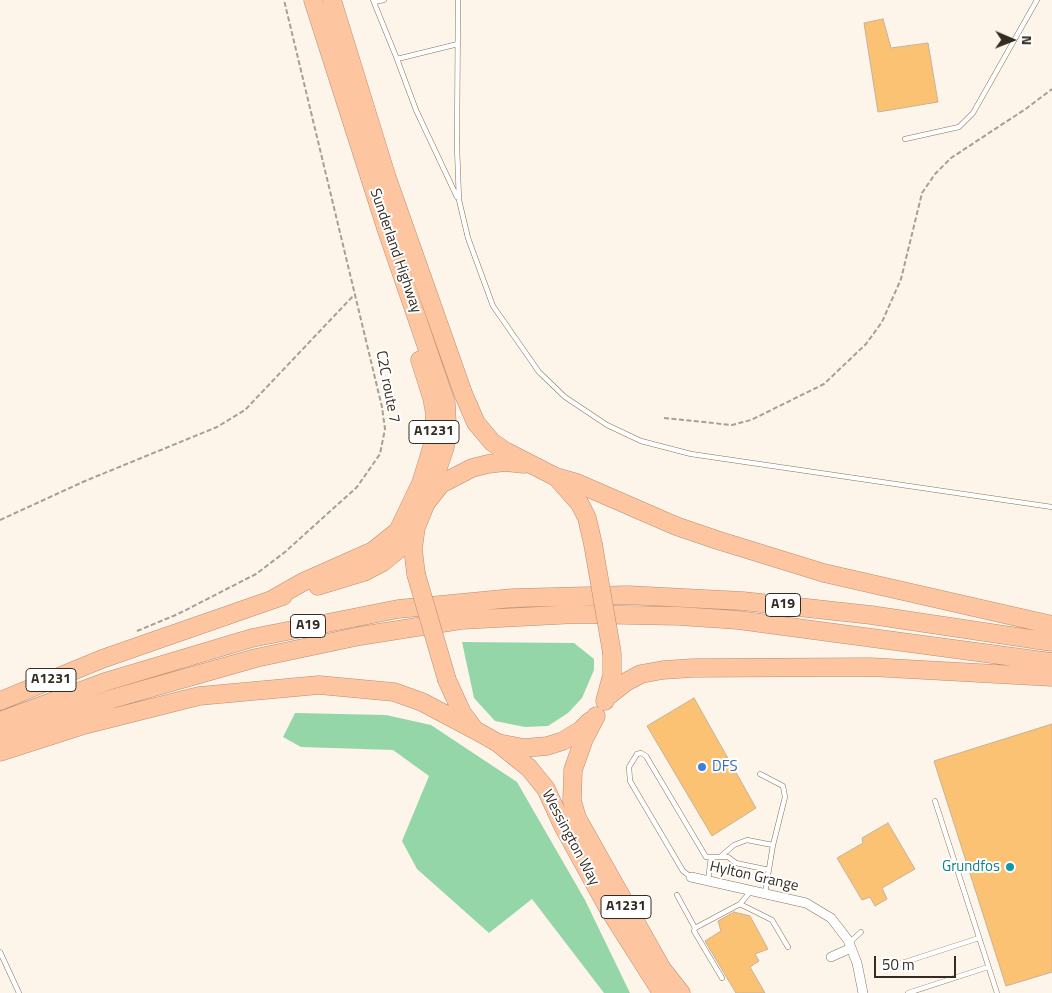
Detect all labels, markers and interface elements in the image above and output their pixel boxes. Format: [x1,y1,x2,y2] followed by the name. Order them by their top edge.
[987,15,1037,65] north arrow
[1017,35,1038,45] text: N
[365,186,425,316] street label: Sunderland Highway
[371,349,403,425] street label: C2C route 7
[409,421,459,444] road number: A1231
[766,594,800,616] road number: A19
[290,614,326,638] road number: A19
[26,668,76,692] road number: A1231
[712,758,738,776] place label: DFS
[696,761,708,773] marker: DFS
[537,787,603,889] street label: Wessington Way
[708,858,800,896] street label: Hylton Grange
[942,858,1000,876] place label: Grundfos
[1004,861,1016,873] marker: Grundfos
[601,896,651,919] road number: A1231
[877,946,960,978] scale bar
[882,953,915,976] text: 50 m

